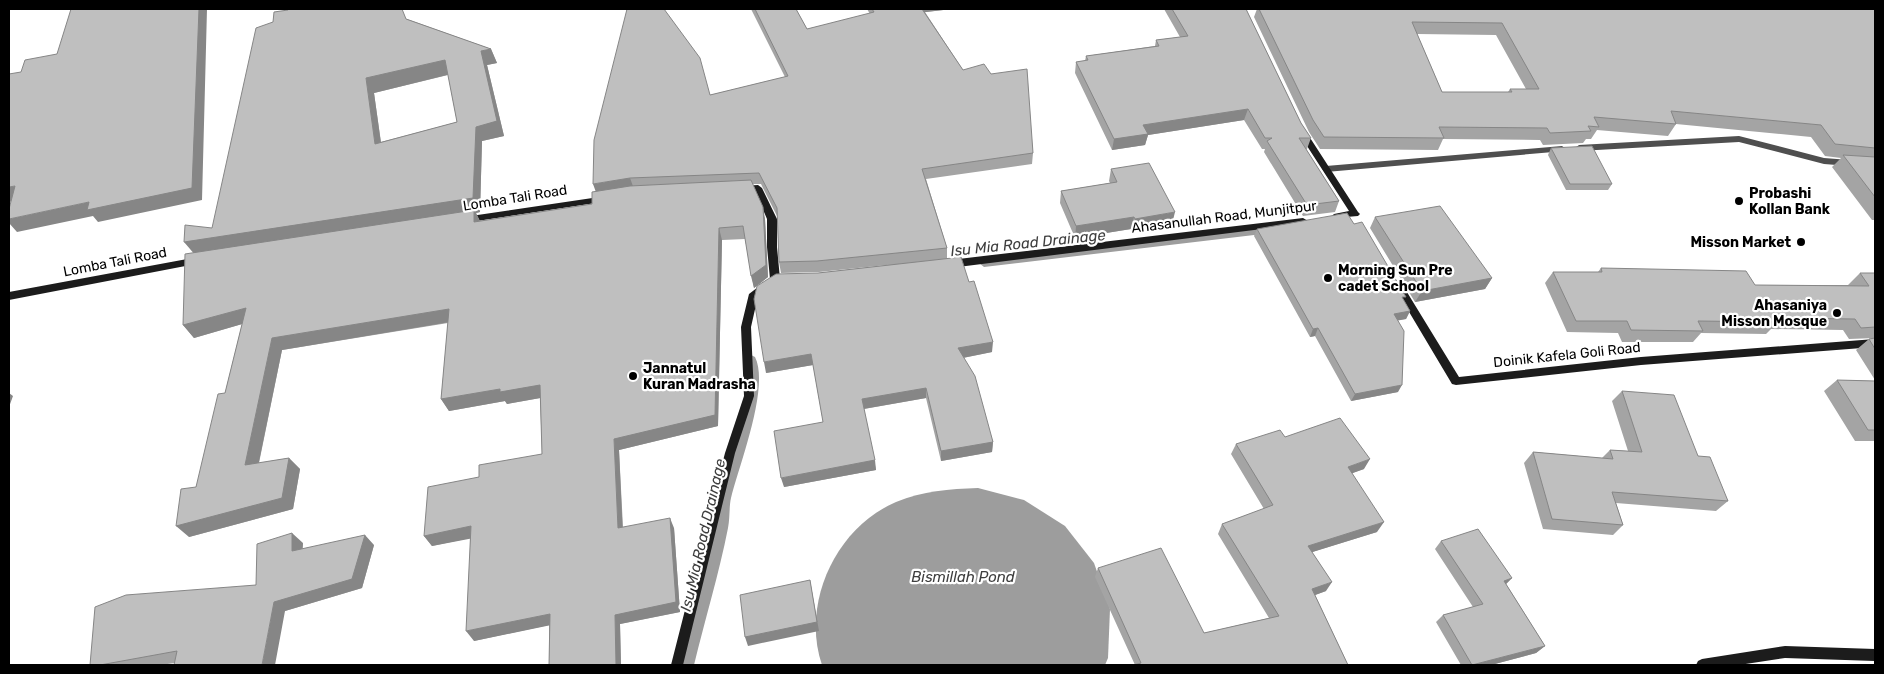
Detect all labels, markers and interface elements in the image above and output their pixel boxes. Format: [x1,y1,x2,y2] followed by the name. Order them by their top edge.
[462,181,568,215] street label: Lomba Tali Road
[1749,185,1831,218] place label: Probashi Kollan Bank
[1733,195,1745,207] marker: Probashi Kollan Bank
[1130,197,1318,237] street label: Ahasanullah Road, Munjitpur
[949,226,1107,260] water label: Isu Mia Road Drainage
[1690,234,1791,251] place label: Misson Market
[1795,236,1807,248] marker: Misson Market
[62,244,168,280] street label: Lomba Tali Road
[1338,262,1453,295] place label: Morning Sun Pre cadet School
[1322,272,1334,284] marker: Morning Sun Pre cadet School
[1721,297,1827,330] place label: Ahasaniya Misson Mosque
[1831,307,1843,319] marker: Ahasaniya Misson Mosque
[1492,339,1642,371] street label: Doinik Kafela Goli Road
[643,360,756,393] place label: Jannatul Kuran Madrasha
[627,370,639,382] marker: Jannatul Kuran Madrasha
[677,456,729,613] water label: Isu Mia Road Drainage
[911,568,1016,586] water label: Bismillah Pond

